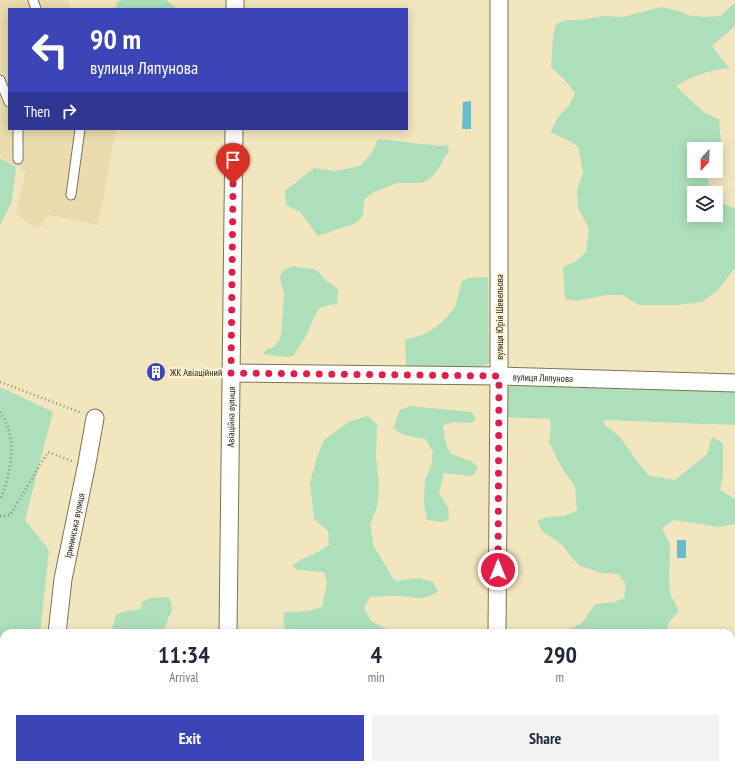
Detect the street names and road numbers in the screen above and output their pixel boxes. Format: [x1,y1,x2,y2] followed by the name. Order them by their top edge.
[493,274,506,360] street label: вулиця Юрія Шевельова
[513,370,573,385] street label: вулиця Ляпунова
[224,386,237,448] street label: Авіаційна вулиця
[61,492,87,559] street label: Ірининська вулиця

